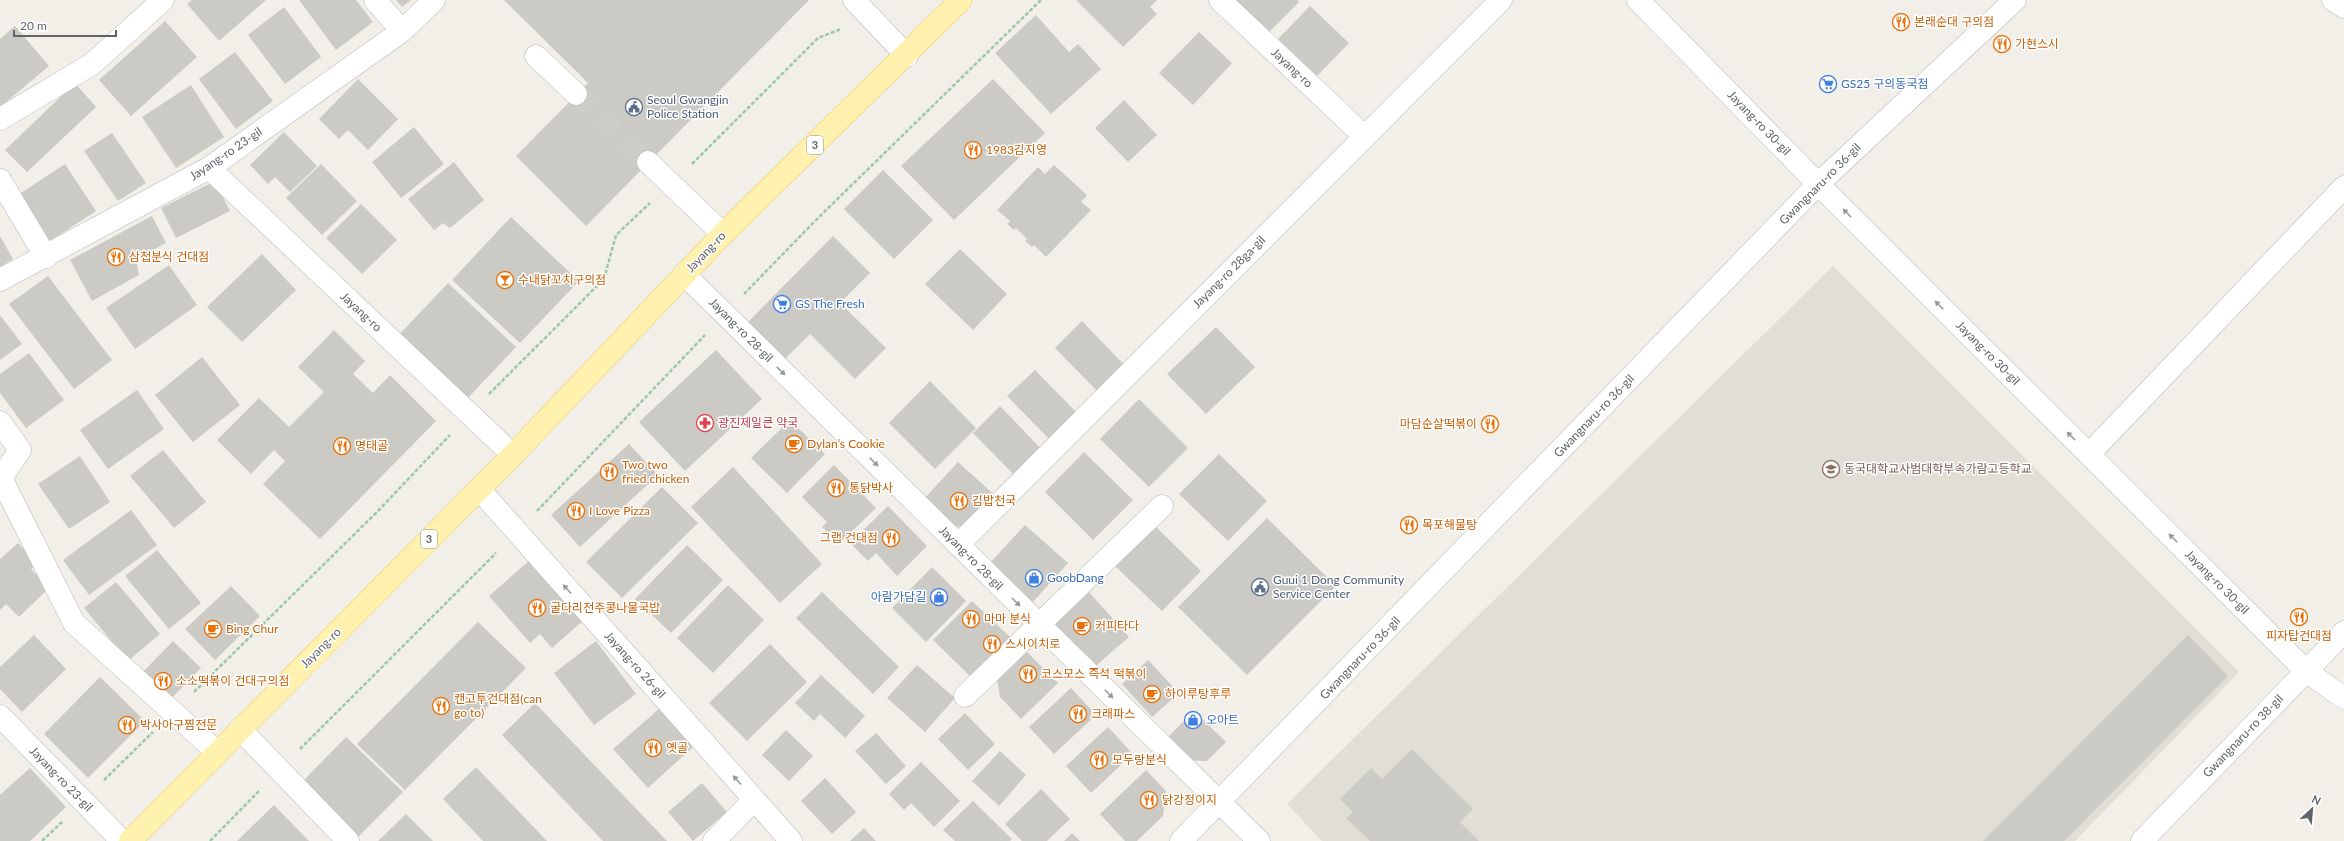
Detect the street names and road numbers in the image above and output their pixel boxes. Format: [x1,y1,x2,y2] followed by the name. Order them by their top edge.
[1269,45,1316,91] street label: Jayang-ro
[1725,87,1794,158] street label: Jayang-ro 30-gil
[187,124,265,183] street label: Jayang-ro 23-gil
[807,136,823,154] road number: 3
[1776,140,1864,228] street label: Gwangnaru-ro 36-gil
[683,228,729,275] street label: Jayang-ro
[1189,232,1268,311] street label: Jayang-ro 28ga-gil
[338,289,385,335] street label: Jayang-ro
[706,295,776,365] street label: Jayang-ro 28-gil
[1953,318,2023,388] street label: Jayang-ro 30-gil
[1550,371,1637,460] street label: Gwangnaru-ro 36-gil
[936,523,1006,593] street label: Jayang-ro 28-gil
[421,530,437,548] road number: 3
[2182,547,2252,617] street label: Jayang-ro 30-gil
[1316,613,1403,702] street label: Gwangnaru-ro 36-gil
[297,624,344,671] street label: Jayang-ro
[602,628,669,701] street label: Jayang-ro 26-gil
[2199,691,2286,780] street label: Gwangnaru-ro 38-gil
[27,743,96,814] street label: Jayang-ro 23-gil

